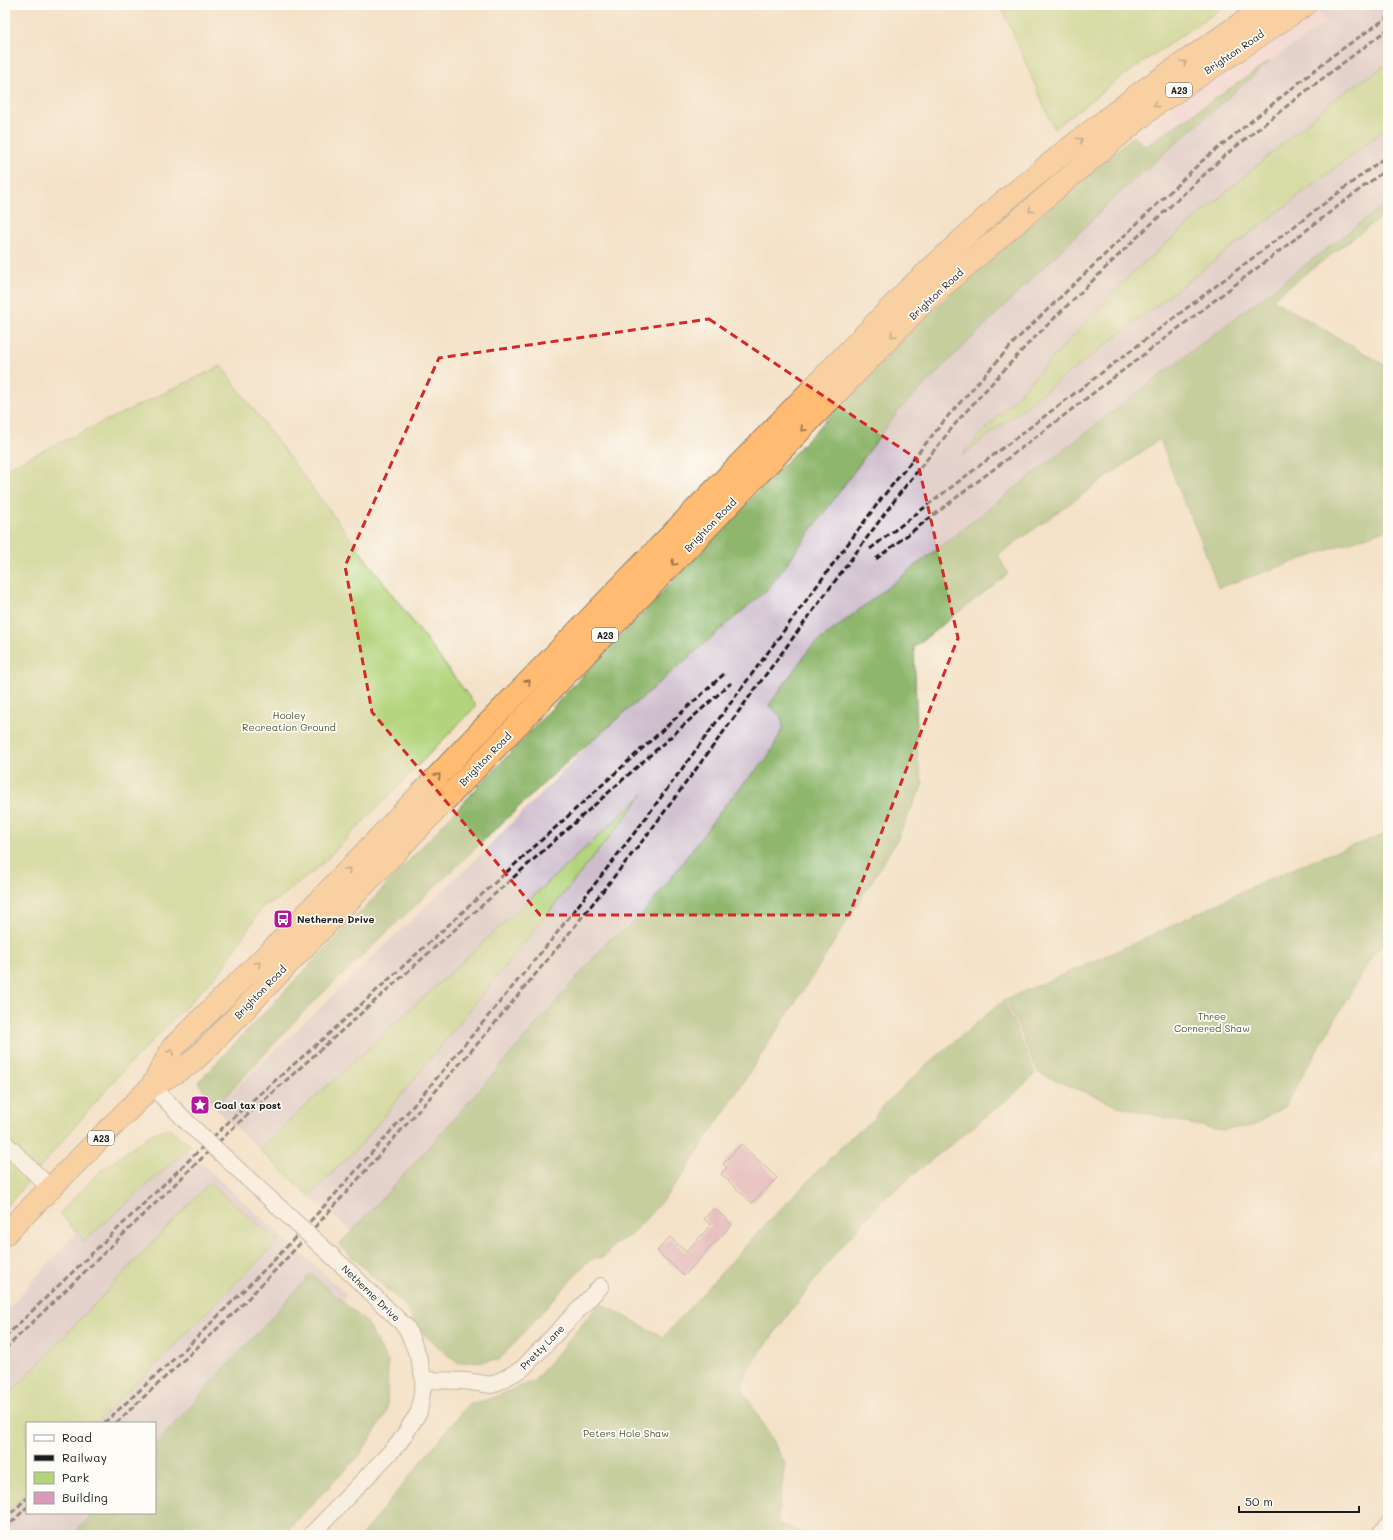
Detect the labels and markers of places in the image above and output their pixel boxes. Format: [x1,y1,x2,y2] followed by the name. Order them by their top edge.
[272,908,294,930] bus stop icon: Netherne Drive
[297,912,374,926] place label: Netherne Drive
[189,1094,211,1116] place icon: Coal tax post
[214,1098,282,1112] place label: Coal tax post

